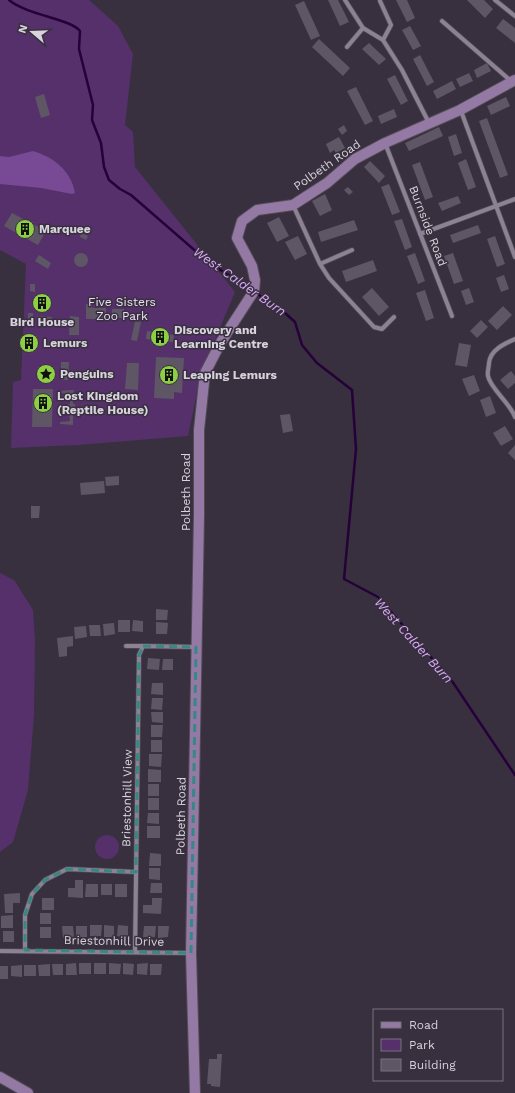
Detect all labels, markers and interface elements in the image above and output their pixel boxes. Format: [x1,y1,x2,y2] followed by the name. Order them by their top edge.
[12,12,52,52] north arrow
[16,23,30,35] text: N
[291,137,363,193] street label: Polbeth Road
[406,184,450,268] street label: Burnside Road
[14,218,36,240] building icon: Marquee
[39,222,91,236] place label: Marquee
[191,244,289,319] water label: West Calder Burn
[31,292,53,314] building icon: Bird House
[88,295,156,323] park label: Five Sisters Zoo Park
[10,315,74,329] place label: Bird House
[174,323,269,351] place label: Discovery and Learning Centre
[149,326,171,348] building icon: Discovery and Learning Centre
[18,332,40,354] building icon: Lemurs
[43,336,88,350] place label: Lemurs
[35,363,57,385] place icon: Penguins
[158,364,180,386] building icon: Leaping Lemurs
[60,367,114,381] place label: Penguins
[183,368,278,382] place label: Leaping Lemurs
[57,389,148,417] place label: Lost Kingdom (Reptile House)
[32,392,54,414] building icon: Lost Kingdom (Reptile House)
[179,453,193,531] street label: Polbeth Road
[371,595,456,686] water label: West Calder Burn
[119,749,135,847] street label: Briestonhill View
[173,777,189,855] street label: Polbeth Road
[64,933,164,949] street label: Briestonhill Drive
[373,1009,503,1081] legend
[409,1018,438,1032] text: Road
[409,1038,435,1052] text: Park
[409,1058,456,1072] text: Building

